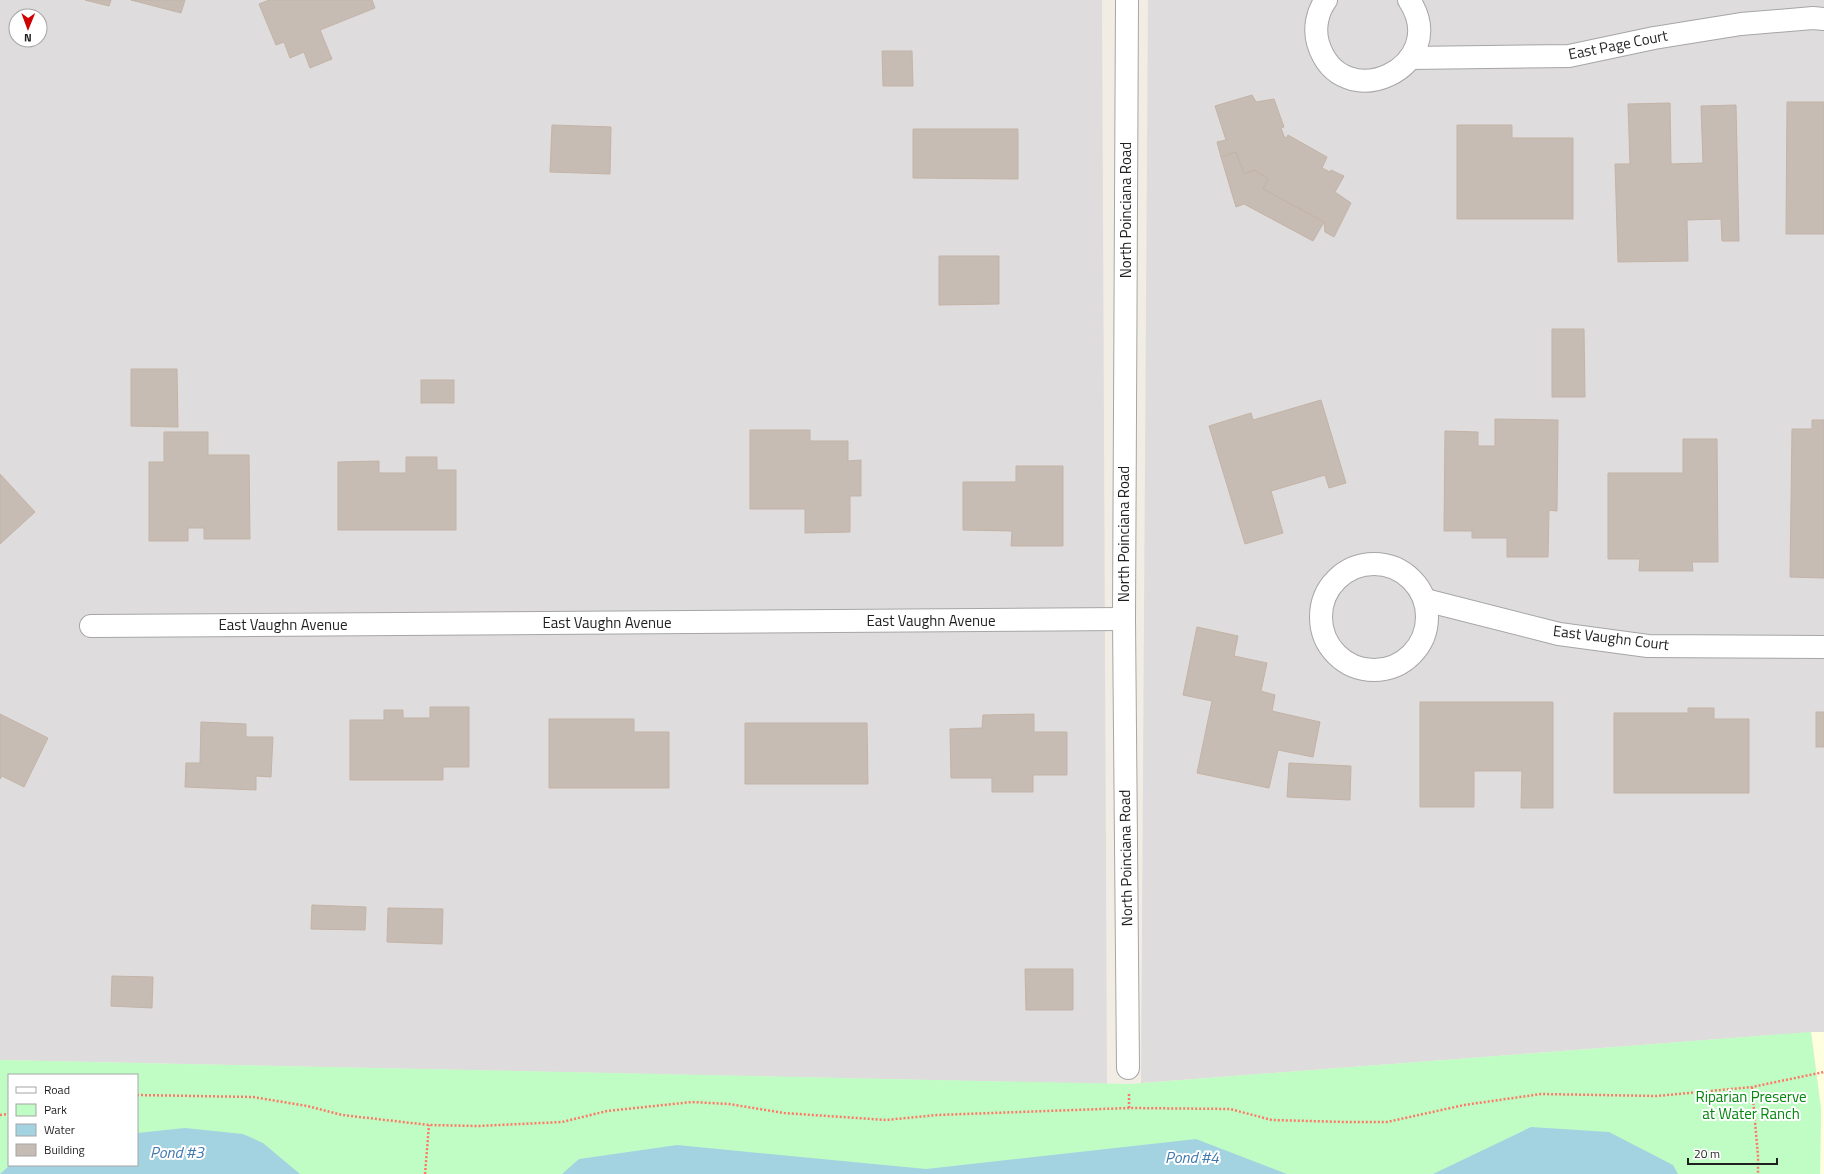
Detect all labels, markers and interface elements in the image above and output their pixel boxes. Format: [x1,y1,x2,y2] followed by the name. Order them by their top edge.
[8,8,48,48] north arrow
[1566,23,1670,65] street label: East Page Court
[24,30,32,46] text: N
[1114,142,1137,278] street label: North Poinciana Road
[1112,466,1135,602] street label: North Poinciana Road
[866,609,996,632] street label: East Vaughn Avenue
[542,611,672,634] street label: East Vaughn Avenue
[218,613,348,636] street label: East Vaughn Avenue
[1552,619,1671,656] street label: East Vaughn Court
[1113,790,1138,926] street label: North Poinciana Road
[8,1074,138,1166] legend
[44,1080,70,1099] text: Road
[1695,1085,1807,1125] park label: Riparian Preserve at Water Ranch
[44,1100,67,1119] text: Park
[44,1120,75,1139] text: Water
[44,1140,85,1159] text: Building
[150,1140,205,1164] water label: Pond #3
[1688,1140,1777,1166] scale bar
[1694,1144,1720,1163] text: 20 m
[1165,1145,1219,1169] water label: Pond #4

